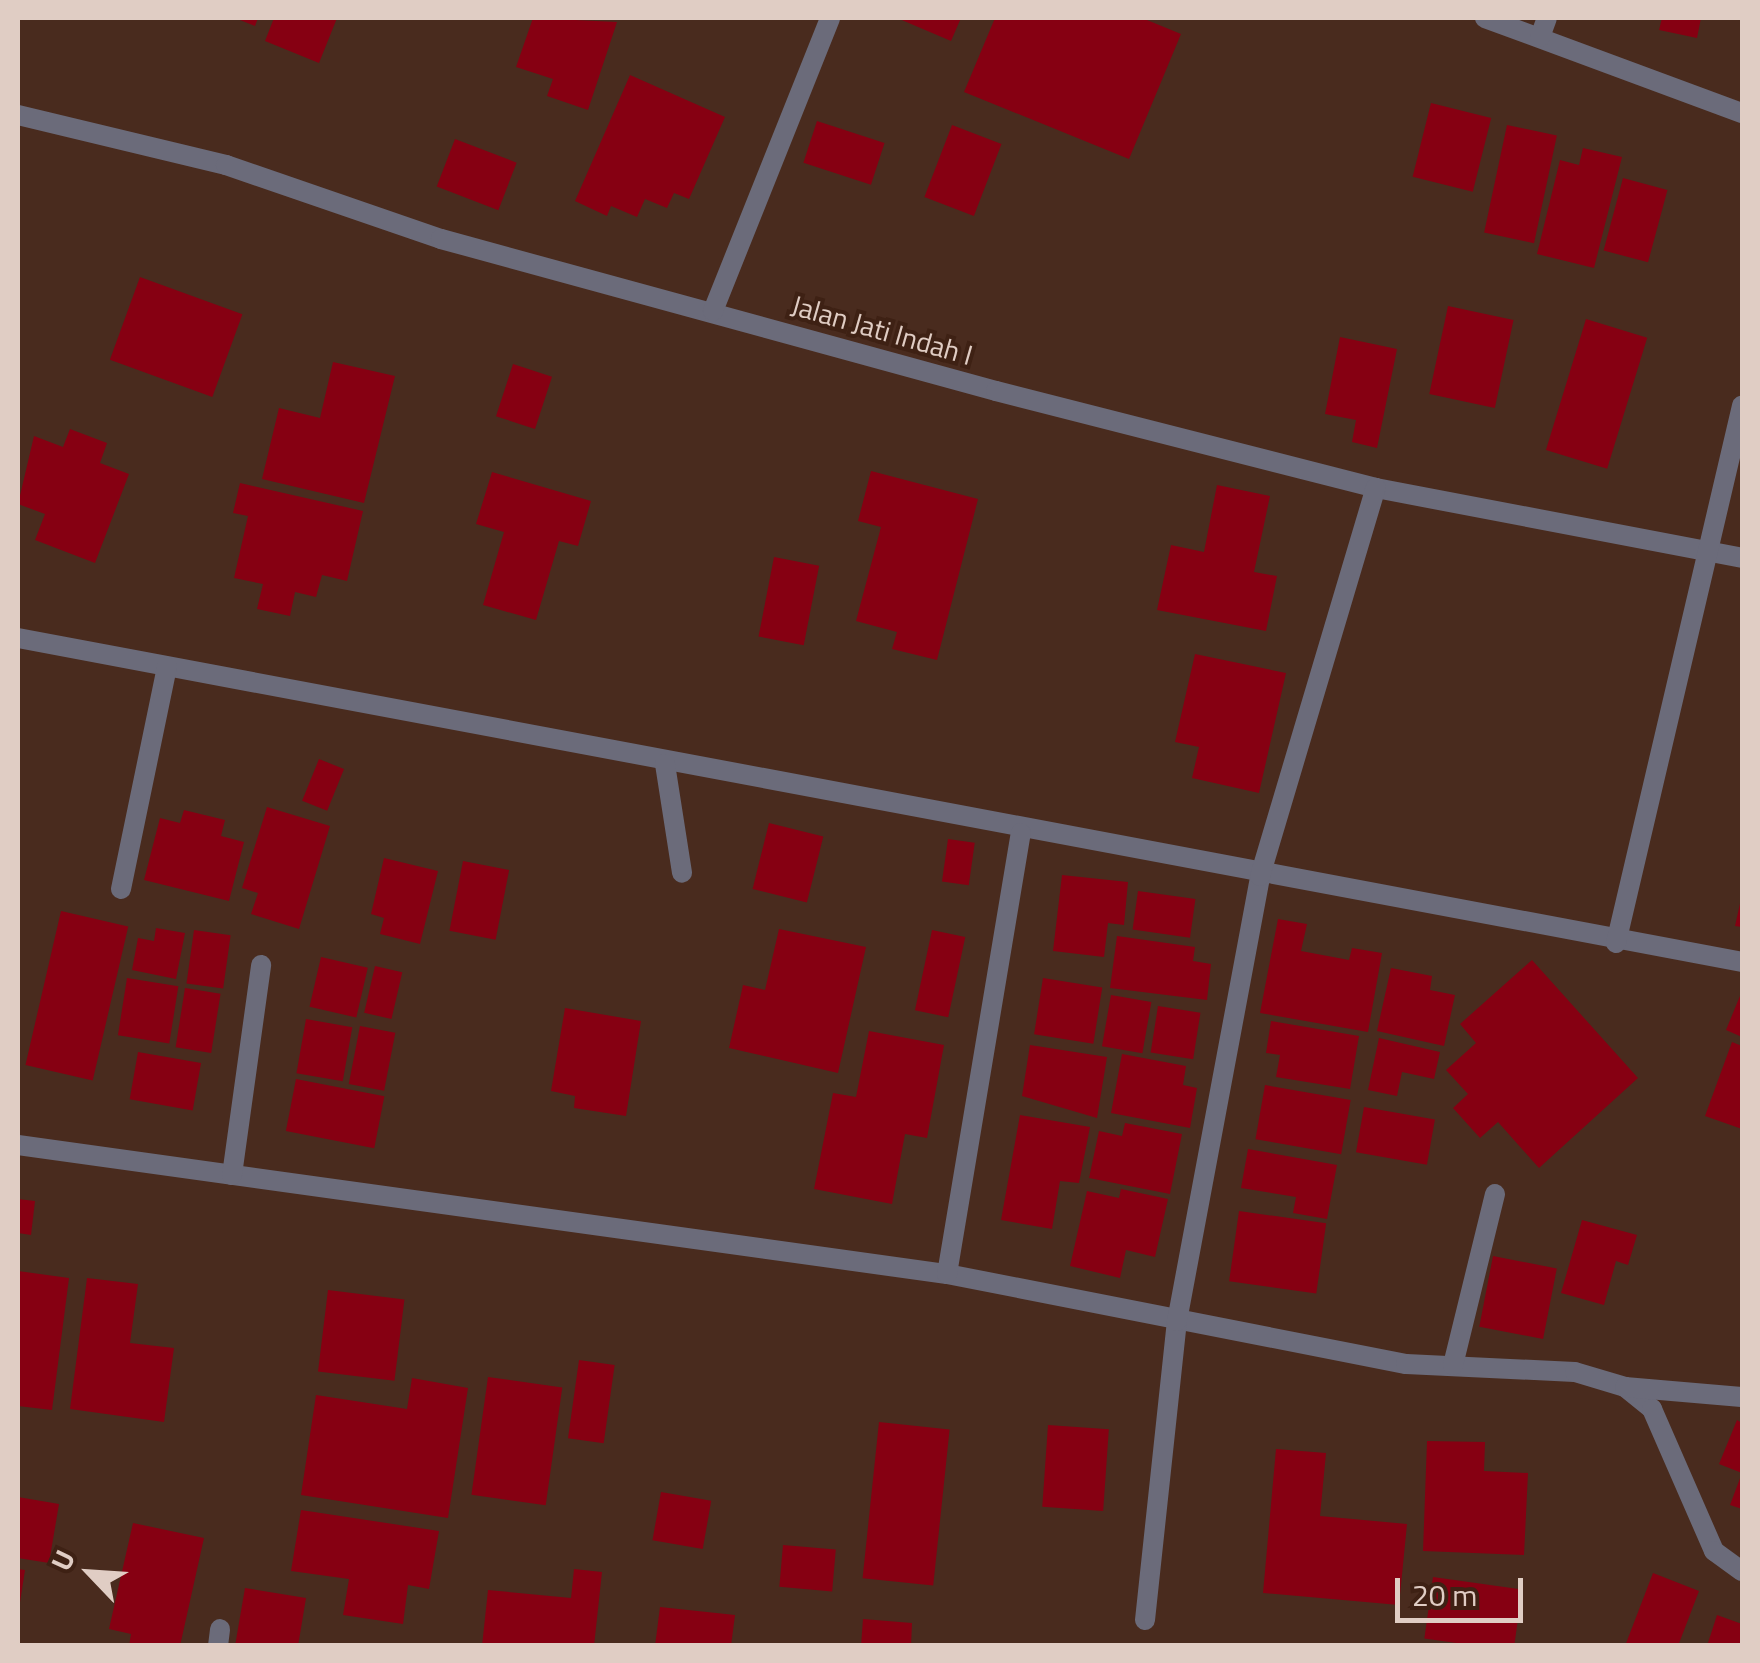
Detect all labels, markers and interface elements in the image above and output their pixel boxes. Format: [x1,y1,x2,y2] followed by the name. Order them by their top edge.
[788,288,976,372] street label: Jalan Jati Indah I
[40,1523,140,1623] north arrow
[39,1543,86,1577] text: U
[1400,1558,1528,1620] scale bar
[1412,1572,1477,1618] text: 20 m

